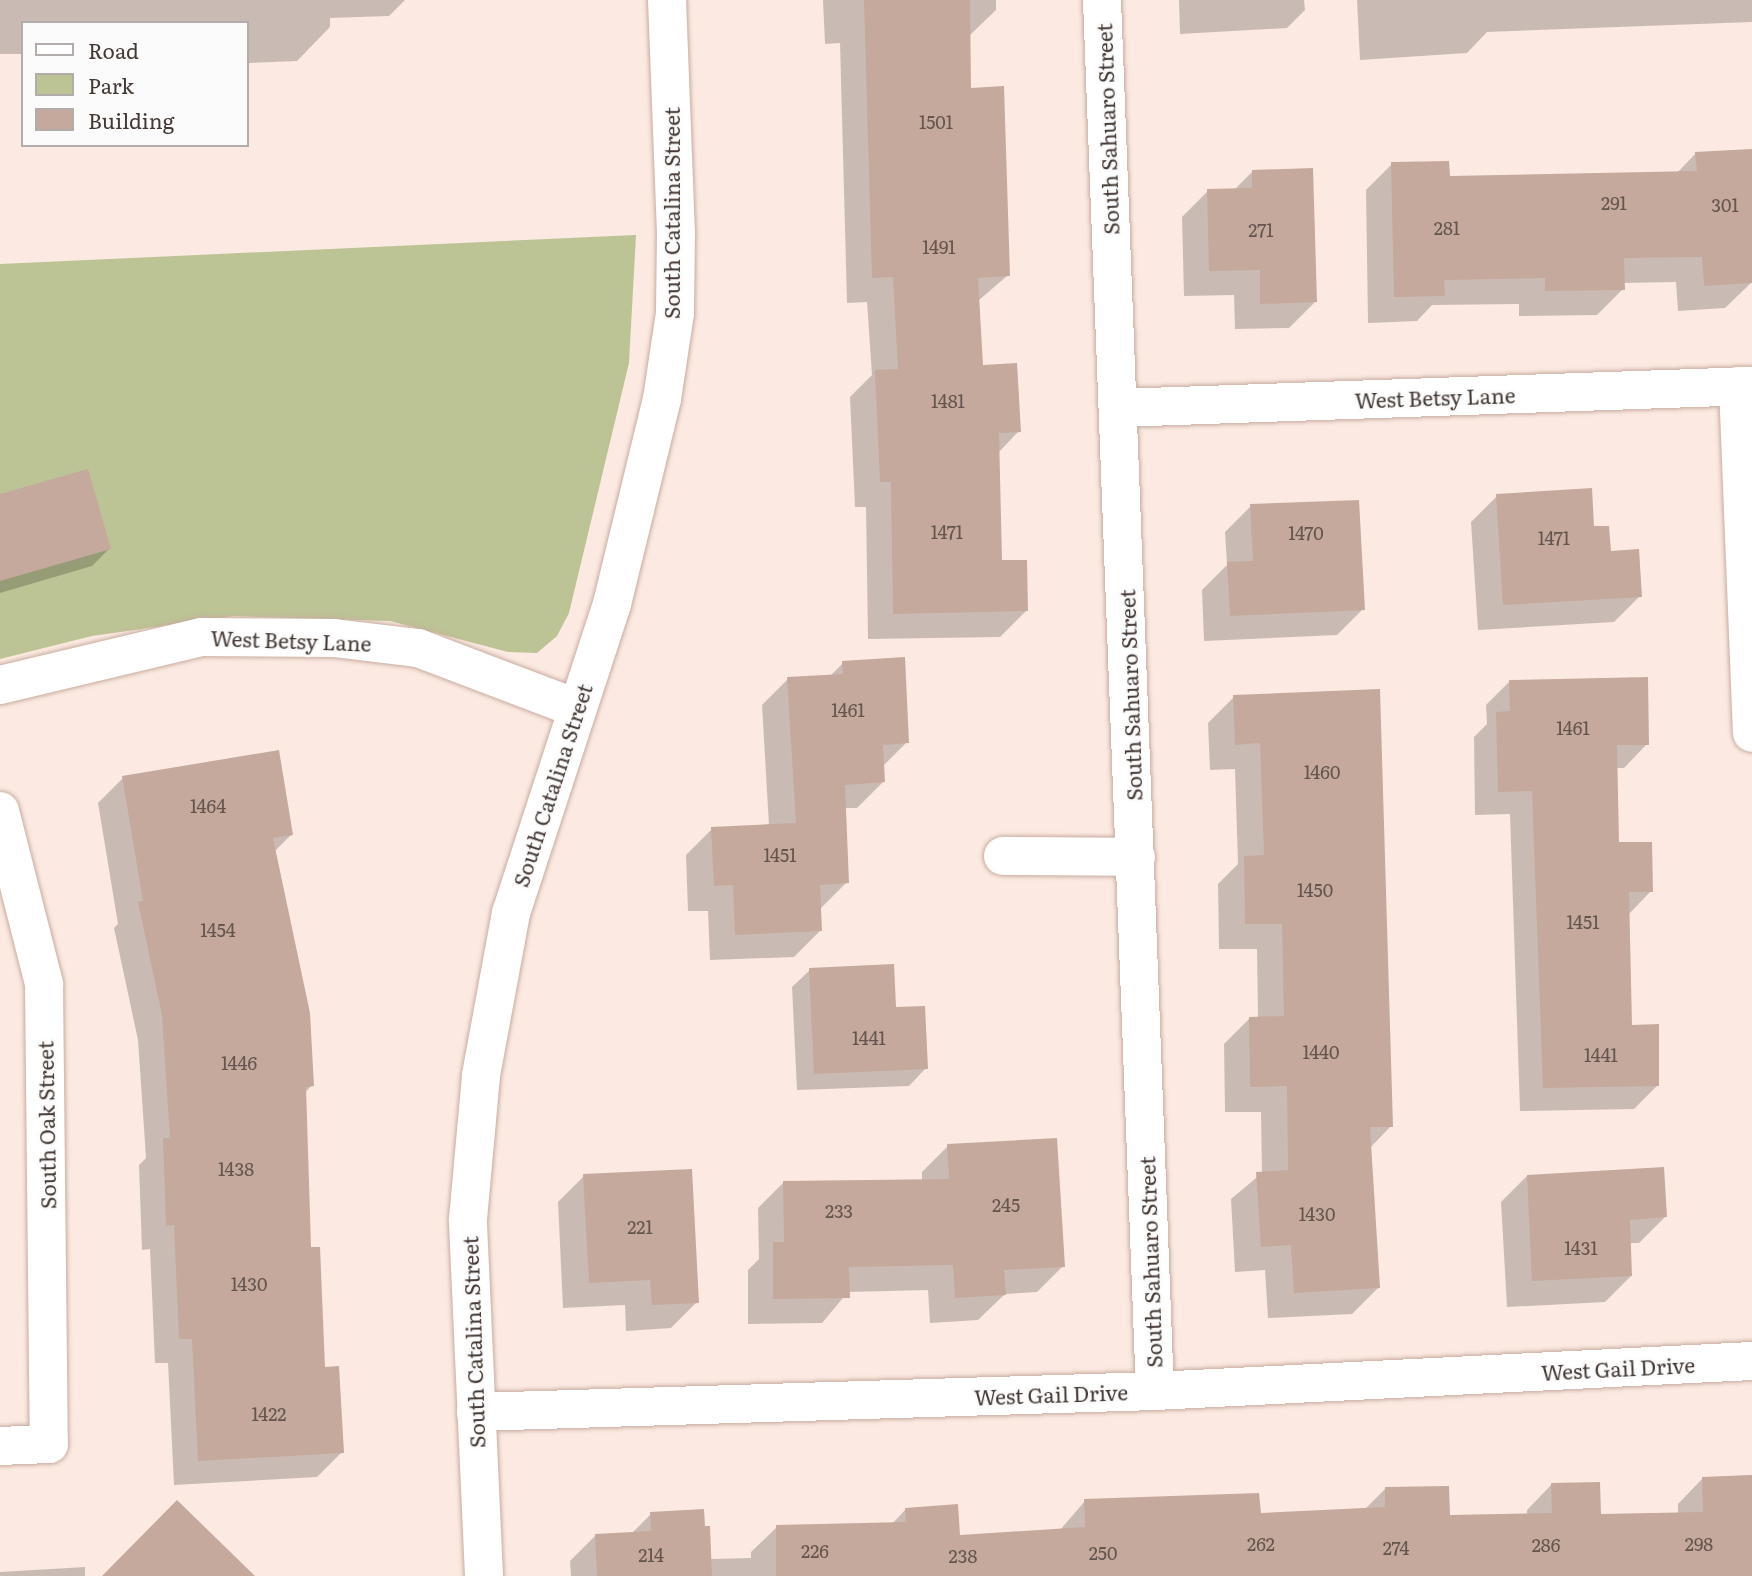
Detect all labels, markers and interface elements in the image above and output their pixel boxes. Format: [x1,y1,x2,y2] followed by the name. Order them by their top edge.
[21,21,248,147] legend
[1091,23,1123,235] street label: South Sahuaro Street
[88,34,139,65] text: Road
[88,69,134,100] text: Park
[88,104,174,135] text: Building
[658,107,684,319] street label: South Catalina Street
[919,111,953,133] house number: 1501
[1601,192,1627,214] house number: 291
[1711,194,1739,216] house number: 301
[1434,217,1460,239] house number: 281
[1248,219,1274,241] house number: 271
[922,236,956,258] house number: 1491
[1354,382,1516,412] street label: West Betsy Lane
[931,390,965,412] house number: 1481
[931,521,963,543] house number: 1471
[1288,522,1324,544] house number: 1470
[1538,527,1570,549] house number: 1471
[1114,589,1146,801] street label: South Sahuaro Street
[210,625,372,655] street label: West Betsy Lane
[507,680,597,890] street label: South Catalina Street
[831,699,865,721] house number: 1461
[1556,717,1590,739] house number: 1461
[1304,761,1340,783] house number: 1460
[190,795,226,817] house number: 1464
[764,844,796,866] house number: 1451
[1297,879,1333,901] house number: 1450
[1567,911,1599,933] house number: 1451
[200,919,236,941] house number: 1454
[852,1027,886,1049] house number: 1441
[32,1041,60,1209] street label: South Oak Street
[1303,1041,1339,1063] house number: 1440
[1584,1044,1618,1066] house number: 1441
[221,1052,257,1074] house number: 1446
[1134,1156,1166,1368] street label: South Sahuaro Street
[218,1158,254,1180] house number: 1438
[992,1194,1020,1216] house number: 245
[825,1200,853,1222] house number: 233
[1299,1203,1335,1225] house number: 1430
[627,1216,653,1238] house number: 221
[457,1235,489,1449] street label: South Catalina Street
[1564,1237,1598,1259] house number: 1431
[231,1273,267,1295] house number: 1430
[1540,1351,1696,1385] street label: West Gail Drive
[974,1379,1128,1409] street label: West Gail Drive
[252,1403,286,1425] house number: 1422
[1247,1533,1275,1555] house number: 262
[1685,1533,1713,1555] house number: 298
[1532,1534,1560,1556] house number: 286
[1383,1537,1409,1559] house number: 274
[801,1540,829,1562] house number: 226
[1089,1542,1117,1564] house number: 250
[638,1544,664,1566] house number: 214
[949,1545,977,1567] house number: 238

